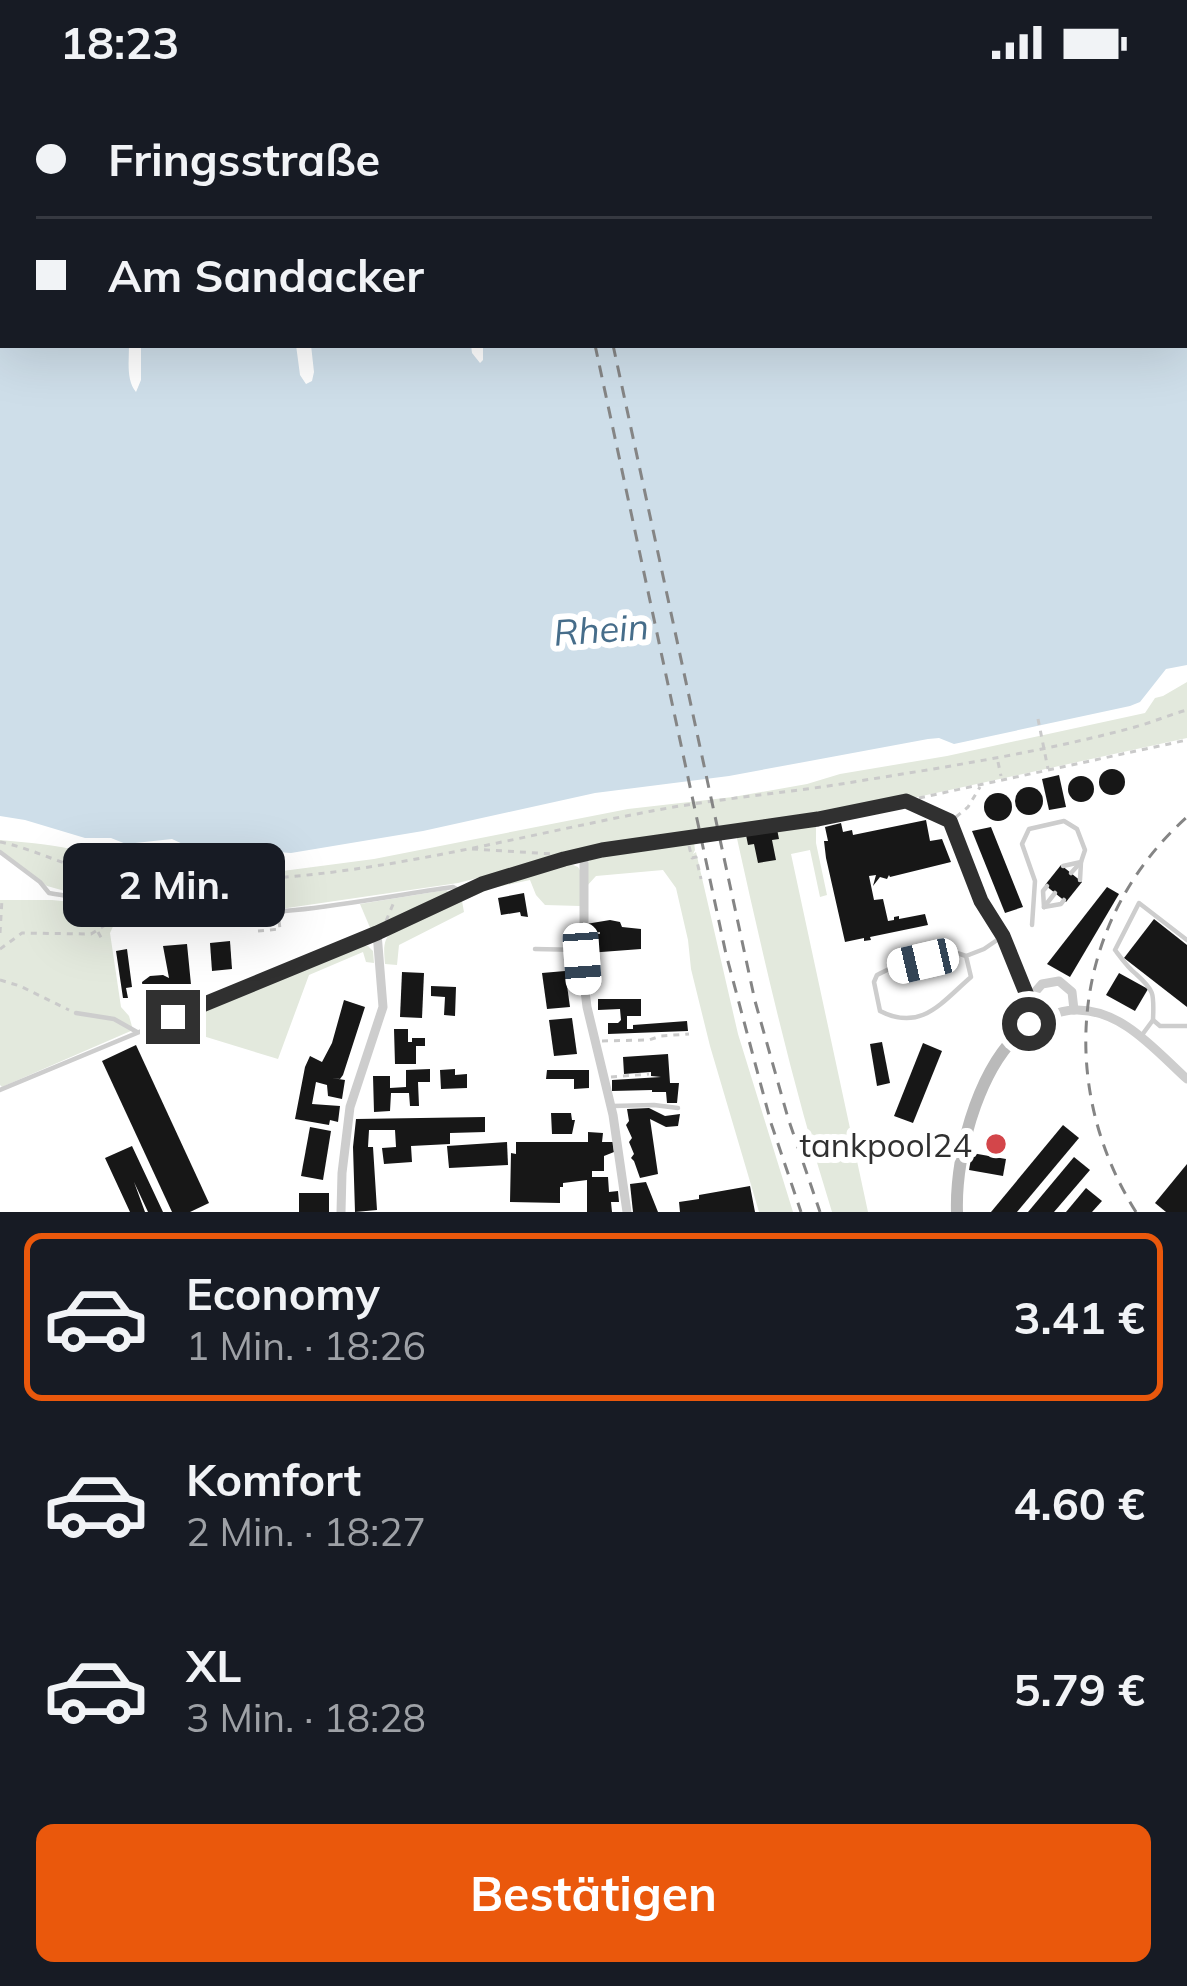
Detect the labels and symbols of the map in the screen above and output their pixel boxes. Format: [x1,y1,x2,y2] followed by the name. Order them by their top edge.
[552,603,650,655] water label: Rhein
[62,843,284,927] callout: 2 Min.
[562,922,602,996] car
[884,935,962,987] car
[146,990,200,1044] route end
[1002,997,1056,1051] route start
[799,1124,972,1165] place label: tankpool24
[983,1131,1009,1157] marker: tankpool24

